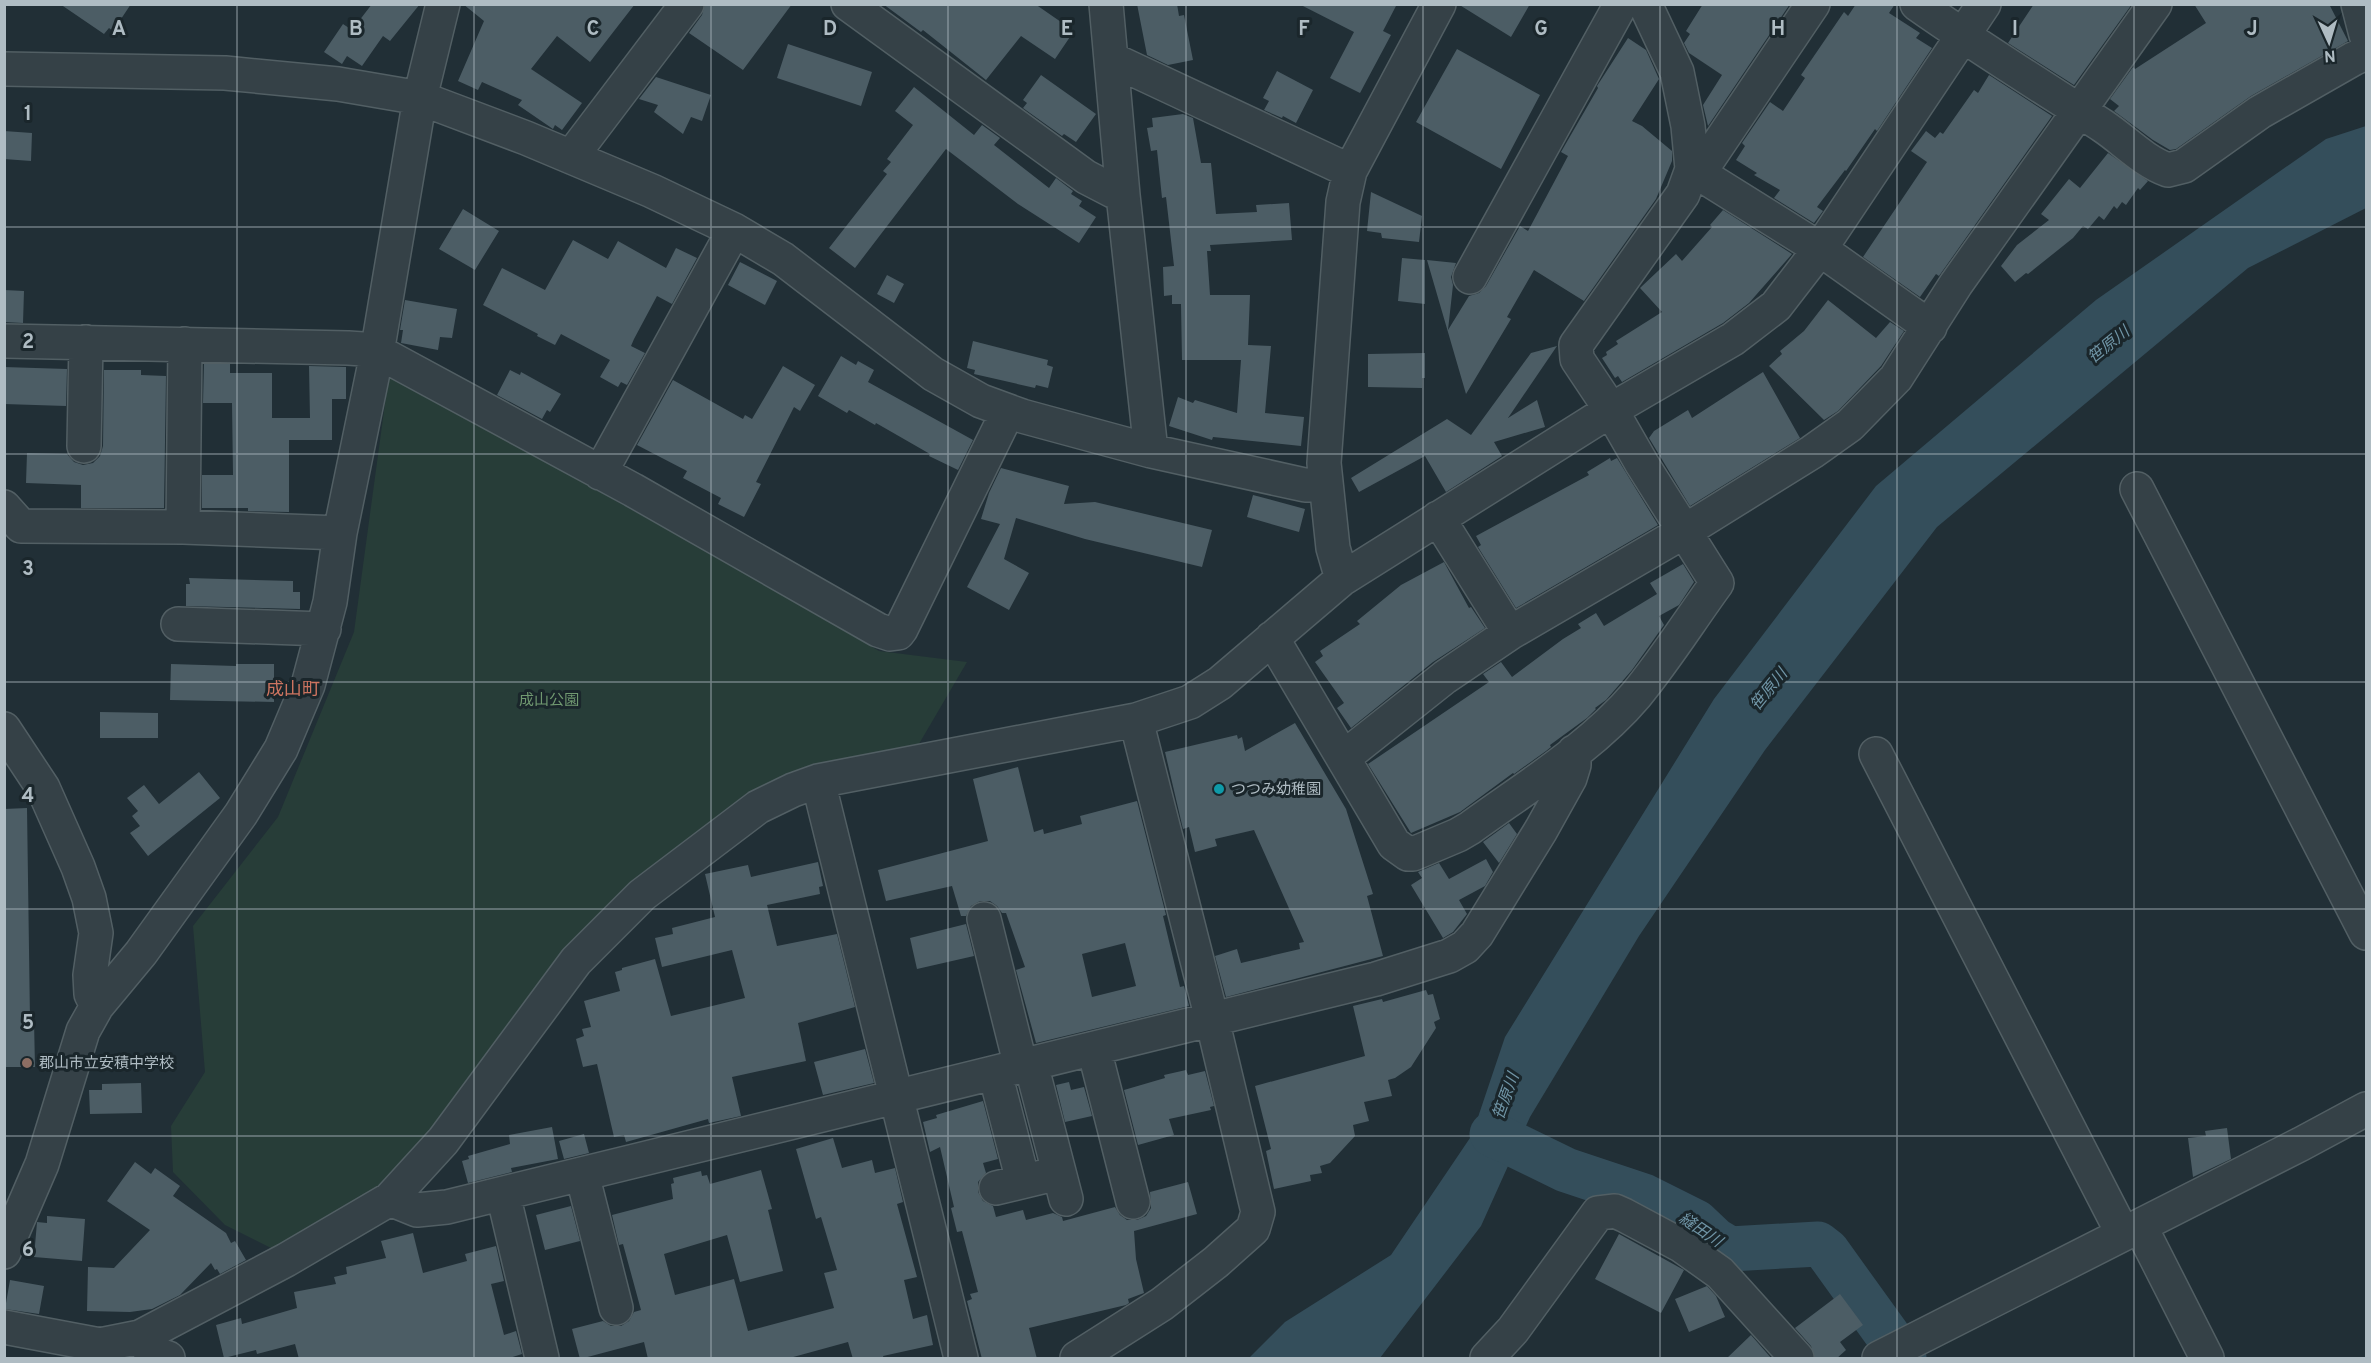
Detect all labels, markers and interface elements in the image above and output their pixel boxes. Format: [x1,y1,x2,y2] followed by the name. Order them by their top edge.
[2299,12,2359,72] north arrow
[112,17,126,43] text: A
[349,17,363,43] text: B
[587,17,599,43] text: C
[823,17,837,43] text: D
[1061,17,1073,43] text: E
[1298,17,1310,43] text: F
[1534,17,1548,43] text: G
[1771,17,1785,43] text: H
[2012,17,2018,43] text: I
[2246,17,2258,43] text: J
[2323,45,2336,65] text: N
[24,102,32,128] text: 1
[2084,321,2136,368] water label: 笹原川
[22,330,34,356] text: 2
[22,557,34,583] text: 3
[1747,664,1794,715] water label: 笹原川
[266,679,320,702] district label: 成山町
[519,692,579,711] park label: 成山公園
[1231,781,1321,800] place label: つつみ幼稚園
[1212,782,1226,796] marker: つつみ幼稚園
[22,784,34,810] text: 4
[22,1011,34,1037] text: 5
[39,1055,174,1074] place label: 郡山市立安積中学校
[20,1056,34,1070] marker: 郡山市立安積中学校
[1489,1069,1525,1123] water label: 笹原川
[1674,1209,1727,1253] water label: 縫田川
[22,1238,34,1264] text: 6

